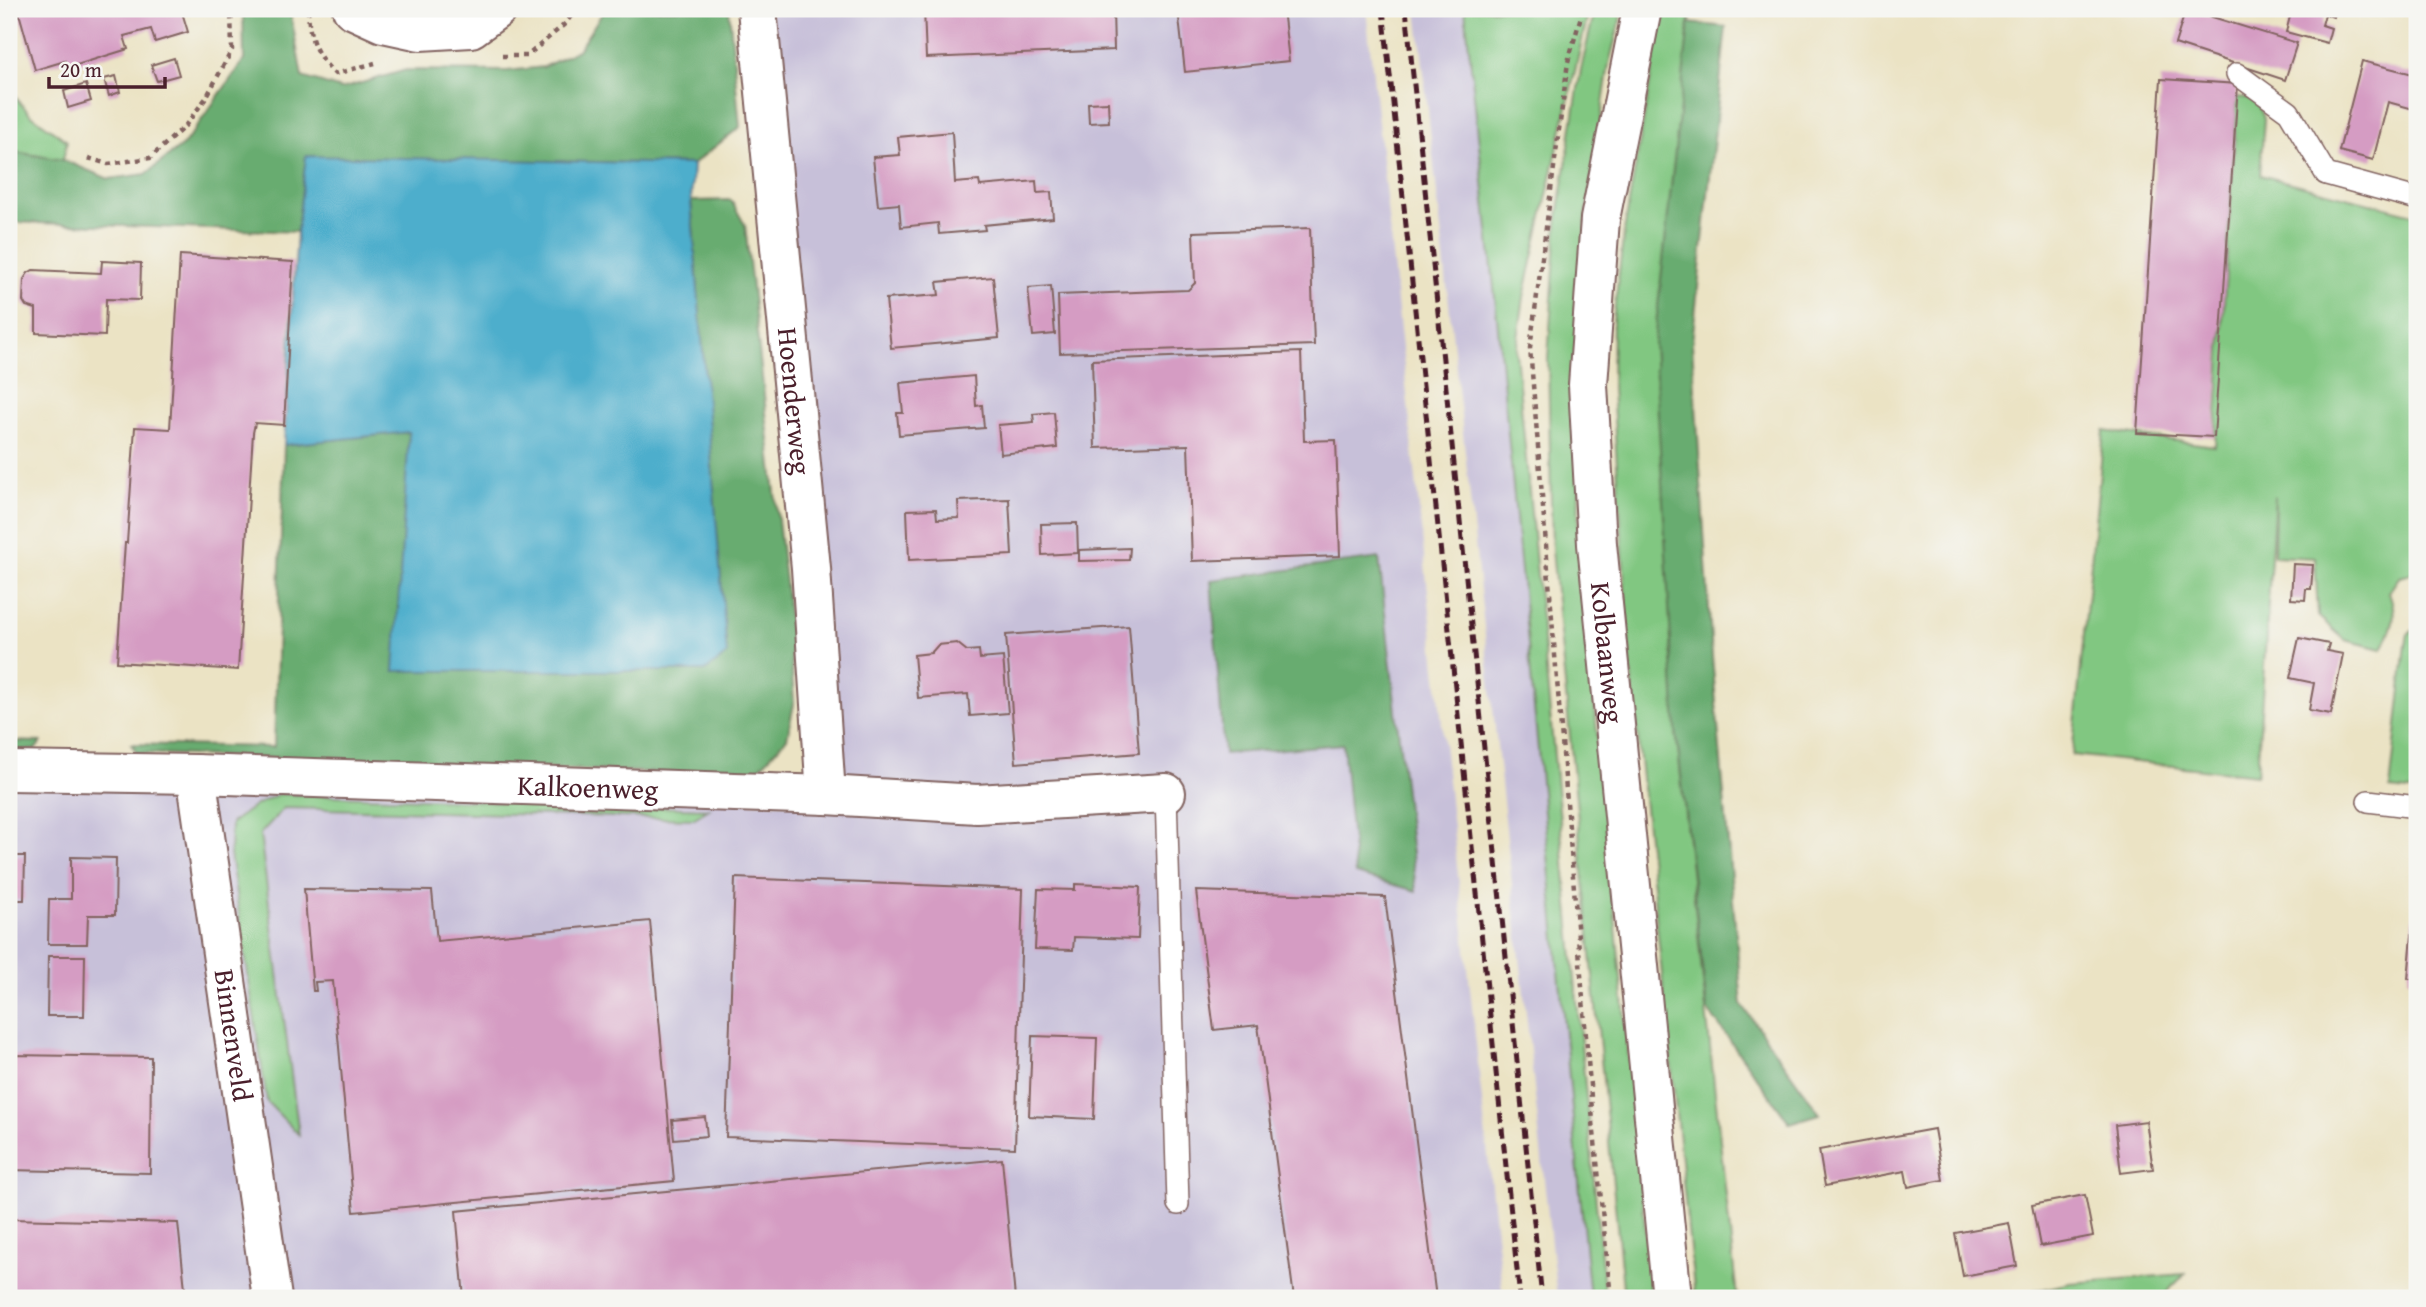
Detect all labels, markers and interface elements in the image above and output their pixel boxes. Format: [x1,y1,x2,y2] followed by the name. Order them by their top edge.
[49,46,164,90] scale bar
[60,54,102,85] text: 20 m
[768,326,823,477] street label: Hoenderweg
[1581,580,1636,725] street label: Kolbaanweg
[517,764,659,809] street label: Kalkoenweg
[205,966,264,1104] street label: Binnenveld

